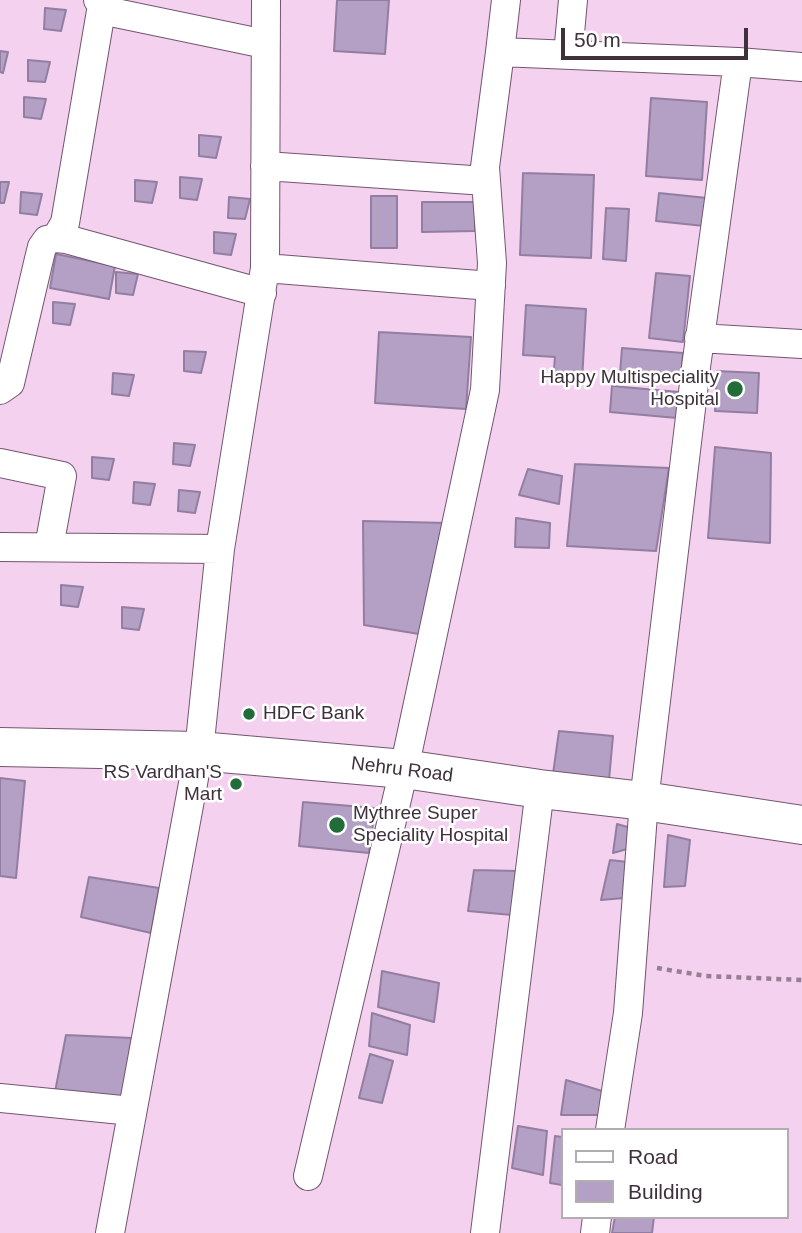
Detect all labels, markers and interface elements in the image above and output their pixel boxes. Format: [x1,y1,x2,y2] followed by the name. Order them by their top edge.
[564,14,751,58] scale bar
[574,28,621,51] text: 50 m
[541,367,719,411] place label: Happy Multispeciality Hospital
[725,379,745,399] marker: Happy Multispeciality Hospital
[263,703,364,725] place label: HDFC Bank
[241,706,257,722] marker: HDFC Bank
[350,752,454,788] street label: Nehru Road
[104,762,222,806] place label: RS Vardhan'S Mart
[228,776,244,792] marker: RS Vardhan'S Mart
[353,803,508,847] place label: Mythree Super Speciality Hospital
[327,815,347,835] marker: Mythree Super Speciality Hospital
[560,1128,788,1219] legend
[628,1145,678,1168] text: Road
[628,1180,703,1203] text: Building

